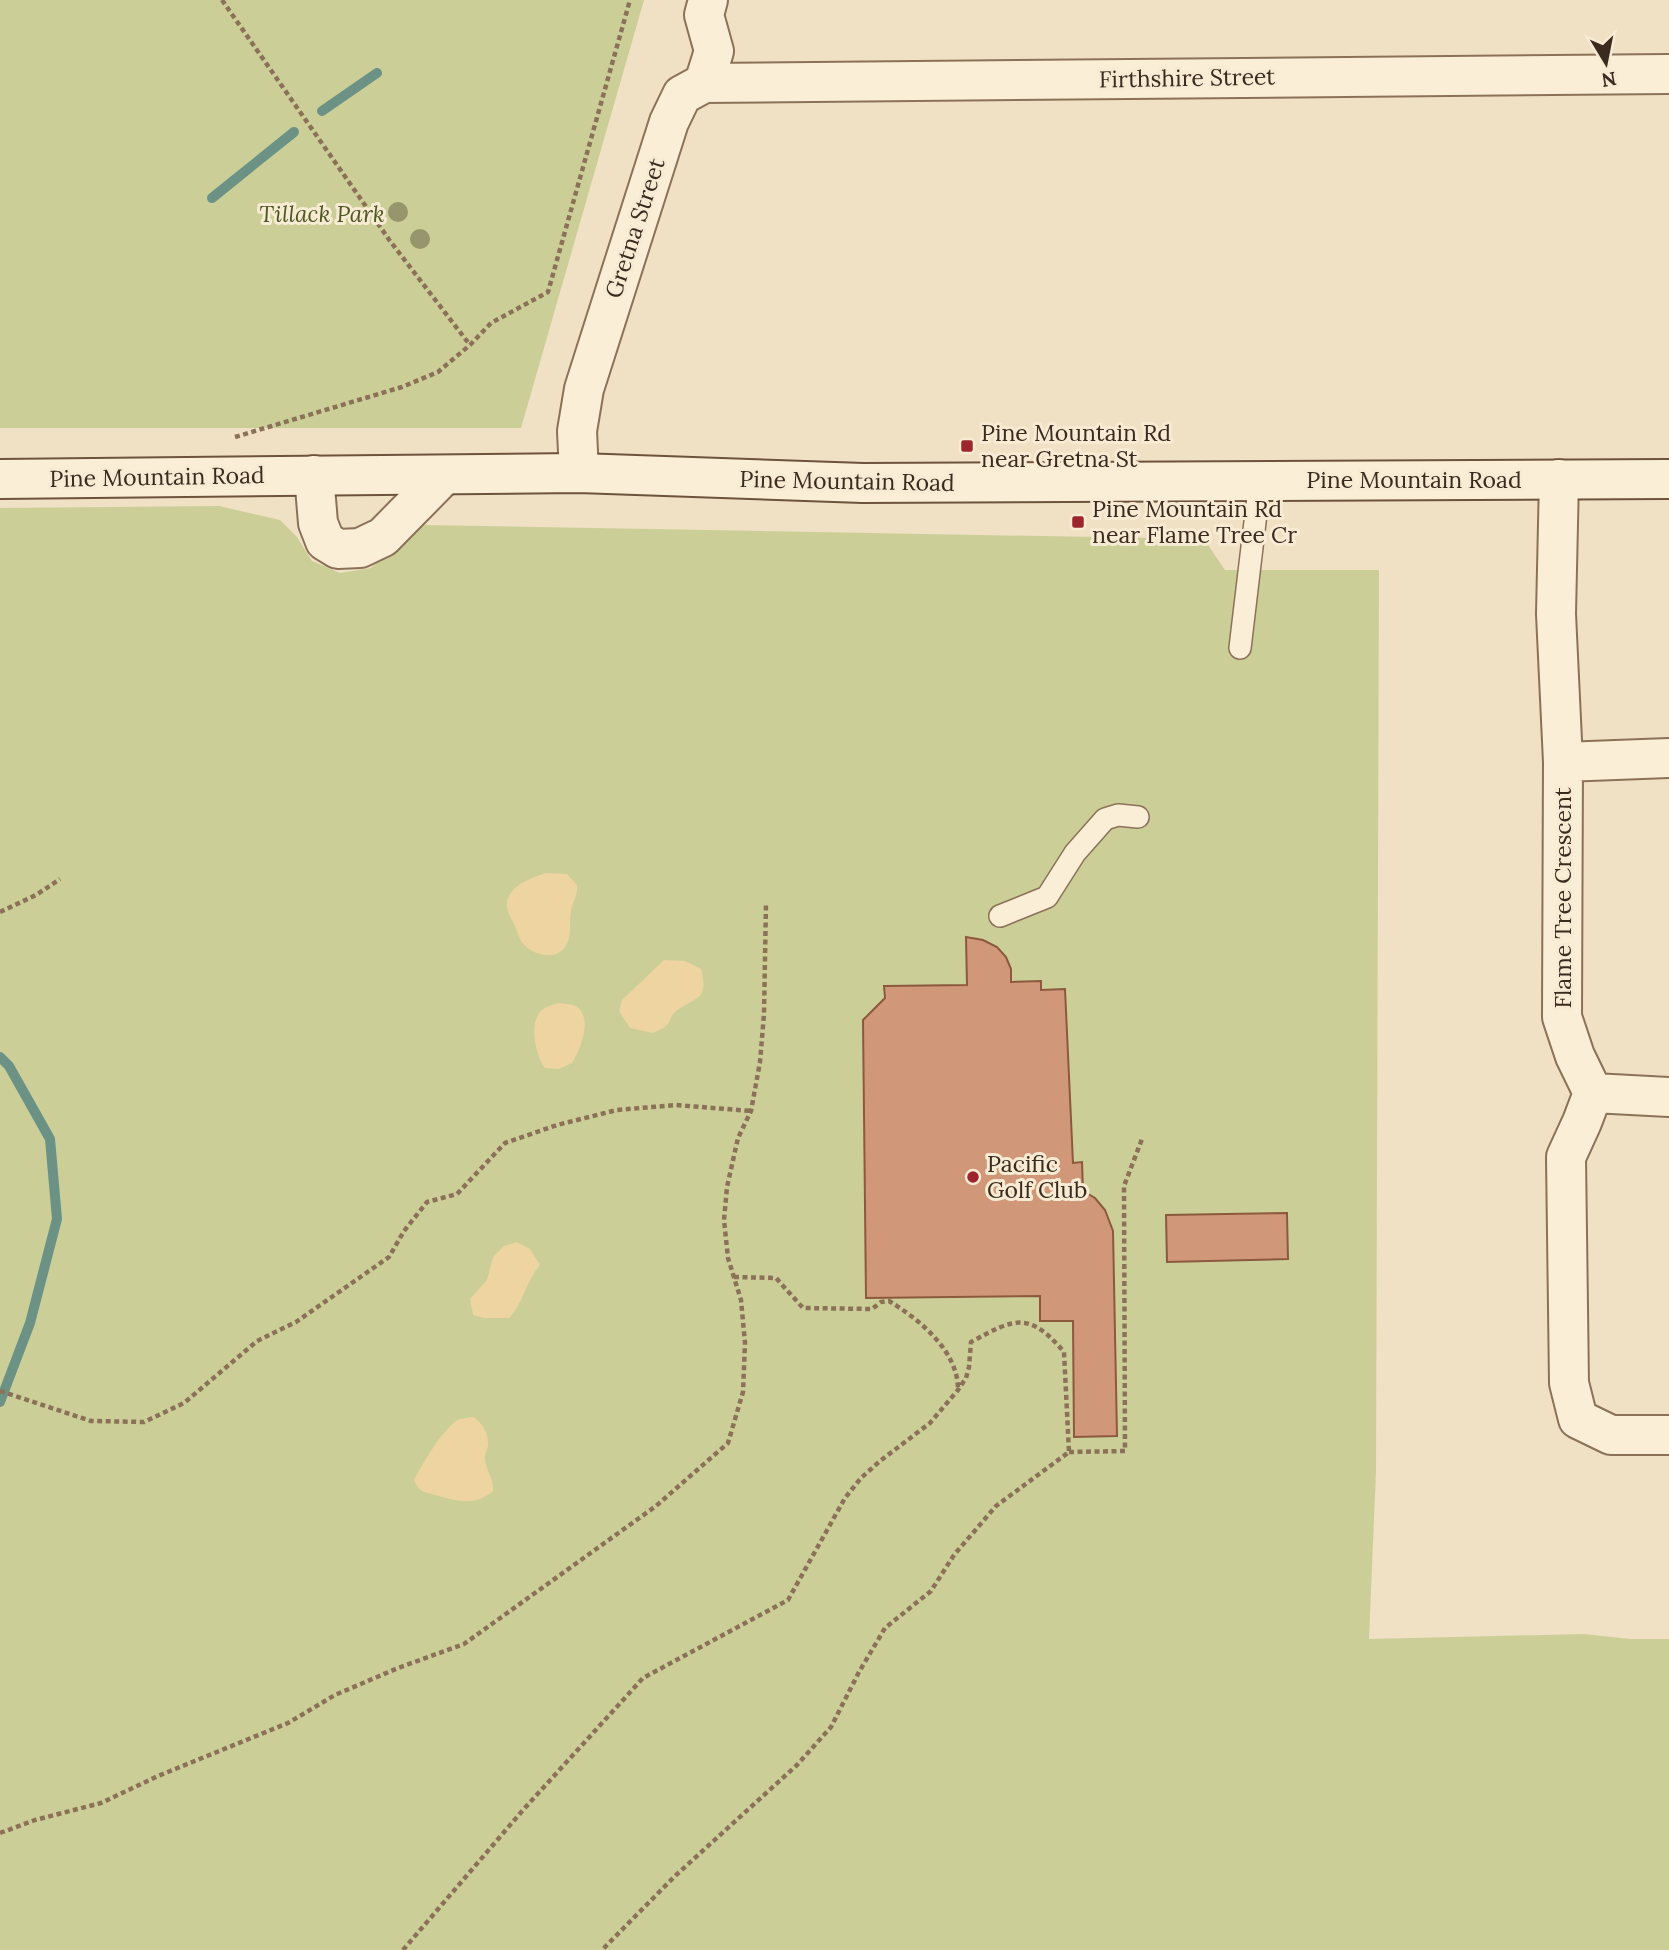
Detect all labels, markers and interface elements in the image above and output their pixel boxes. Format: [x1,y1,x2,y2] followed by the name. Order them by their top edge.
[1571,28,1641,98] north arrow
[1099,61,1275,94] street label: Firthshire Street
[1599,67,1618,93] text: N
[598,154,671,302] street label: Gretna Street
[259,199,385,228] park label: Tillack Park
[981,418,1171,473] place label: Pine Mountain Rd near Gretna St
[959,438,975,454] marker: Pine Mountain Rd near Gretna St
[49,460,265,493] street label: Pine Mountain Road
[739,464,955,497] street label: Pine Mountain Road
[1306,465,1522,494] street label: Pine Mountain Road
[1092,494,1297,549] place label: Pine Mountain Rd near Flame Tree Cr
[1070,514,1086,530] marker: Pine Mountain Rd near Flame Tree Cr
[1548,787,1577,1009] street label: Flame Tree Crescent
[987,1149,1088,1204] place label: Pacific Golf Club
[965,1169,981,1185] marker: Pacific Golf Club

